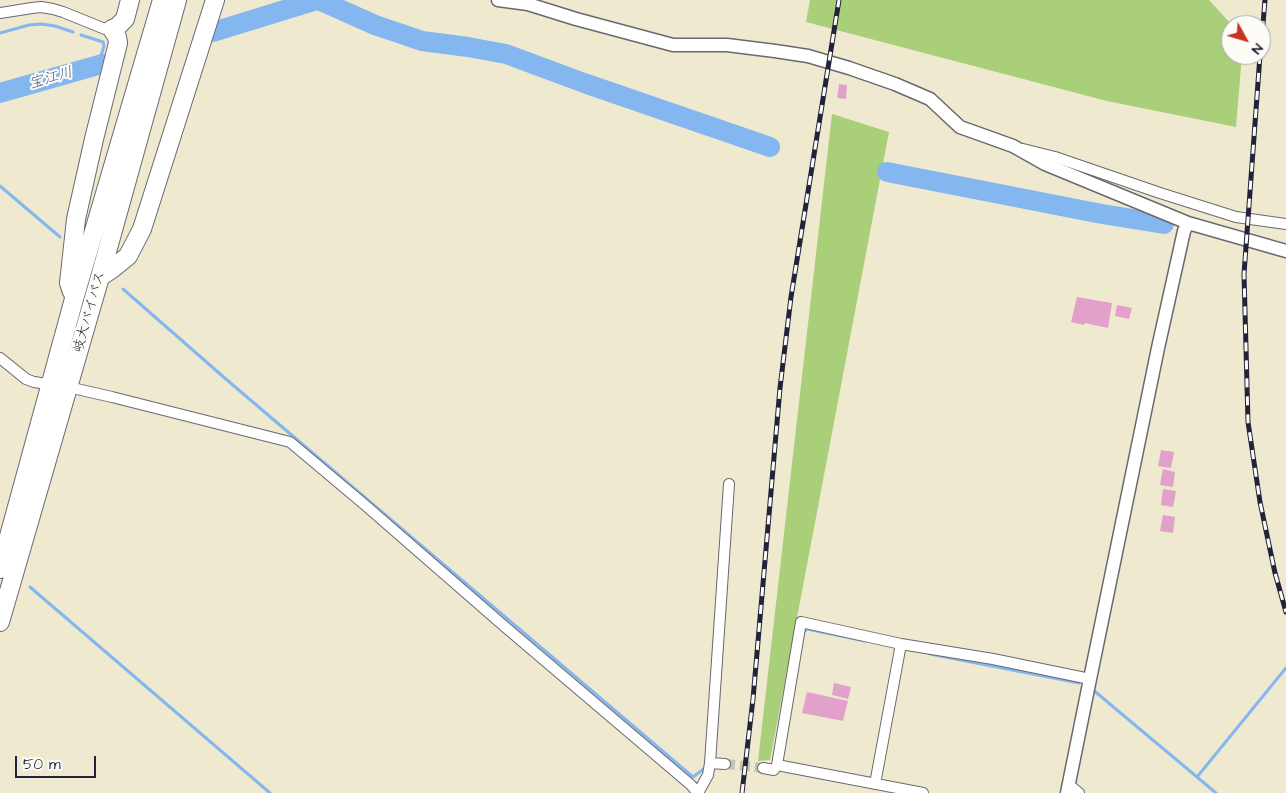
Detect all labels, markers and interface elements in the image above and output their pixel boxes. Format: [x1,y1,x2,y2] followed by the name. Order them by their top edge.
[1221,15,1271,65] north arrow
[1246,39,1267,59] text: N
[27,64,75,94] water label: 宝江川
[70,269,110,355] street label: 岐大バイパス
[18,746,99,778] scale bar
[23,754,61,775] text: 50 m

